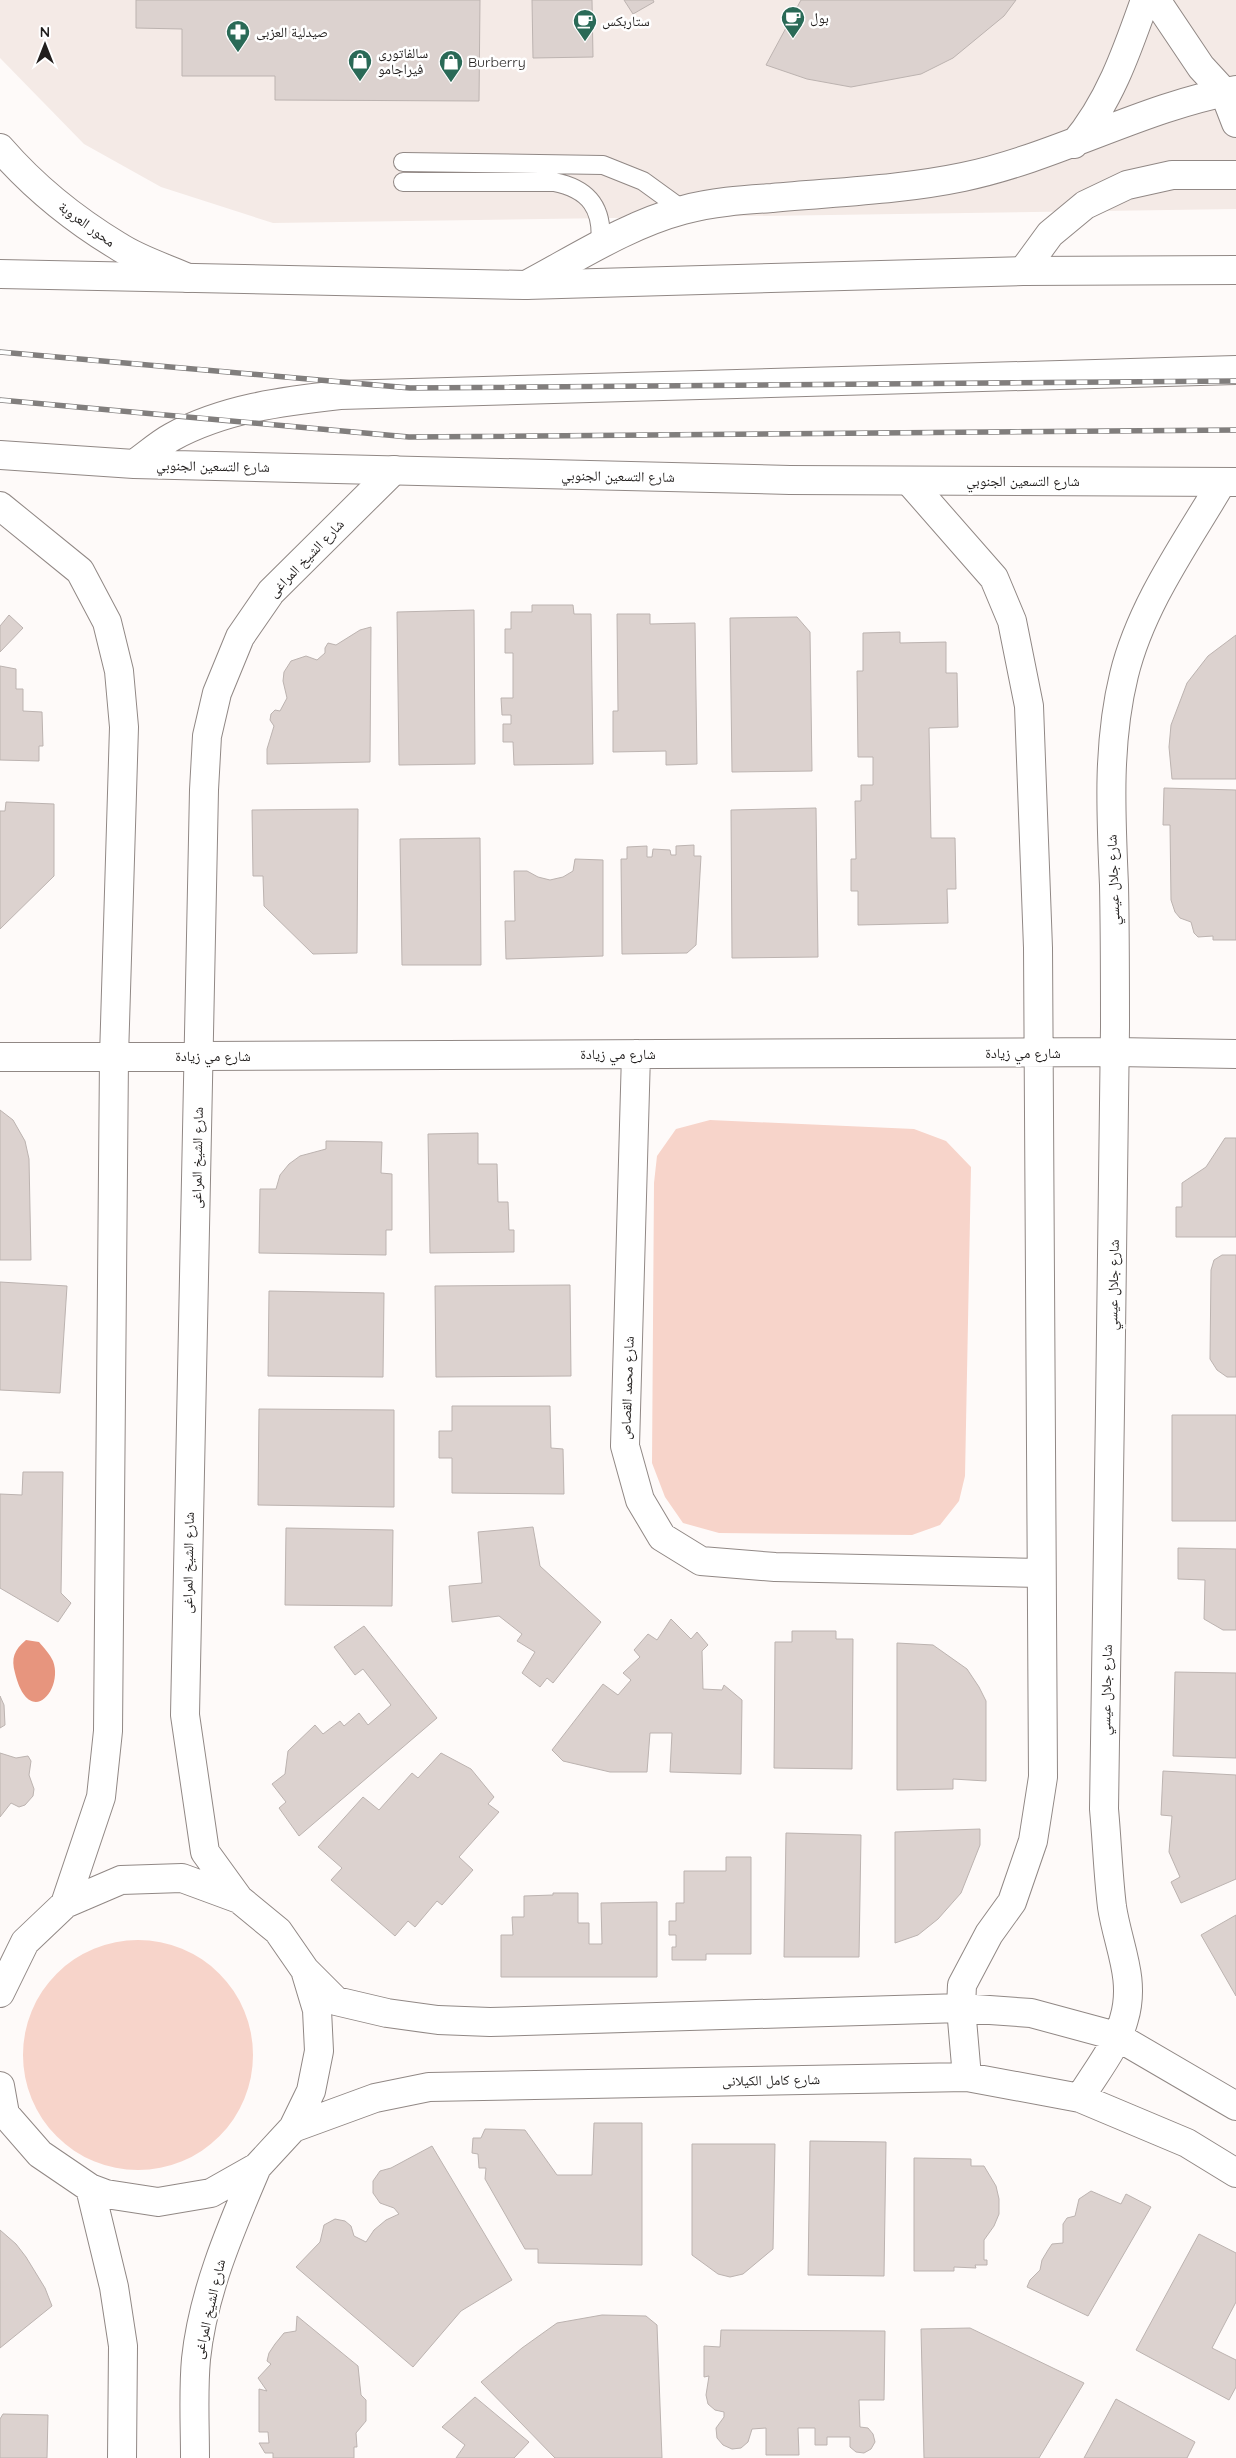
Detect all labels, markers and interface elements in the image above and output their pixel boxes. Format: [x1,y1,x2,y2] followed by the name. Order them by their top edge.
[780,5,806,39] cafe icon: بول
[572,8,598,42] cafe icon: ستاربكس
[810,9,829,27] place label: بول
[602,12,650,30] place label: ستاربكس
[225,19,251,53] pharmacy icon: صيدلية العزبى
[20,20,70,70] north arrow
[40,23,50,41] text: N
[256,23,328,41] place label: صيدلية العزبى
[378,44,428,78] place label: سالفاتورى فيراجامو
[347,48,373,82] shop icon: سالفاتورى فيراجامو
[438,49,464,83] shop icon: Burberry
[468,53,526,71] place label: Burberry
[55,197,119,251] street label: محور العروبة
[156,456,270,479] street label: شارع التسعين الجنوبي
[561,466,675,489] street label: شارع التسعين الجنوبي
[966,472,1080,493] street label: شارع التسعين الجنوبي
[264,515,349,602] street label: شارع الشيخ المراغى
[1102,834,1126,926] street label: شارع جلال عيسي
[985,1044,1061,1065] street label: شارع مي زيادة
[580,1045,656,1066] street label: شارع مي زيادة
[175,1047,251,1068] street label: شارع مي زيادة
[187,1107,208,1209] street label: شارع الشيخ المراغى
[1103,1239,1125,1331] street label: شارع جلال عيسي
[616,1336,639,1440] street label: شارع محمد القصاص
[178,1512,199,1614] street label: شارع الشيخ المراغى
[1096,1644,1118,1736] street label: شارع جلال عيسي
[722,2070,820,2091] street label: شارع كامل الكيلانى
[189,2257,230,2361] street label: شارع الشيخ المراغى

